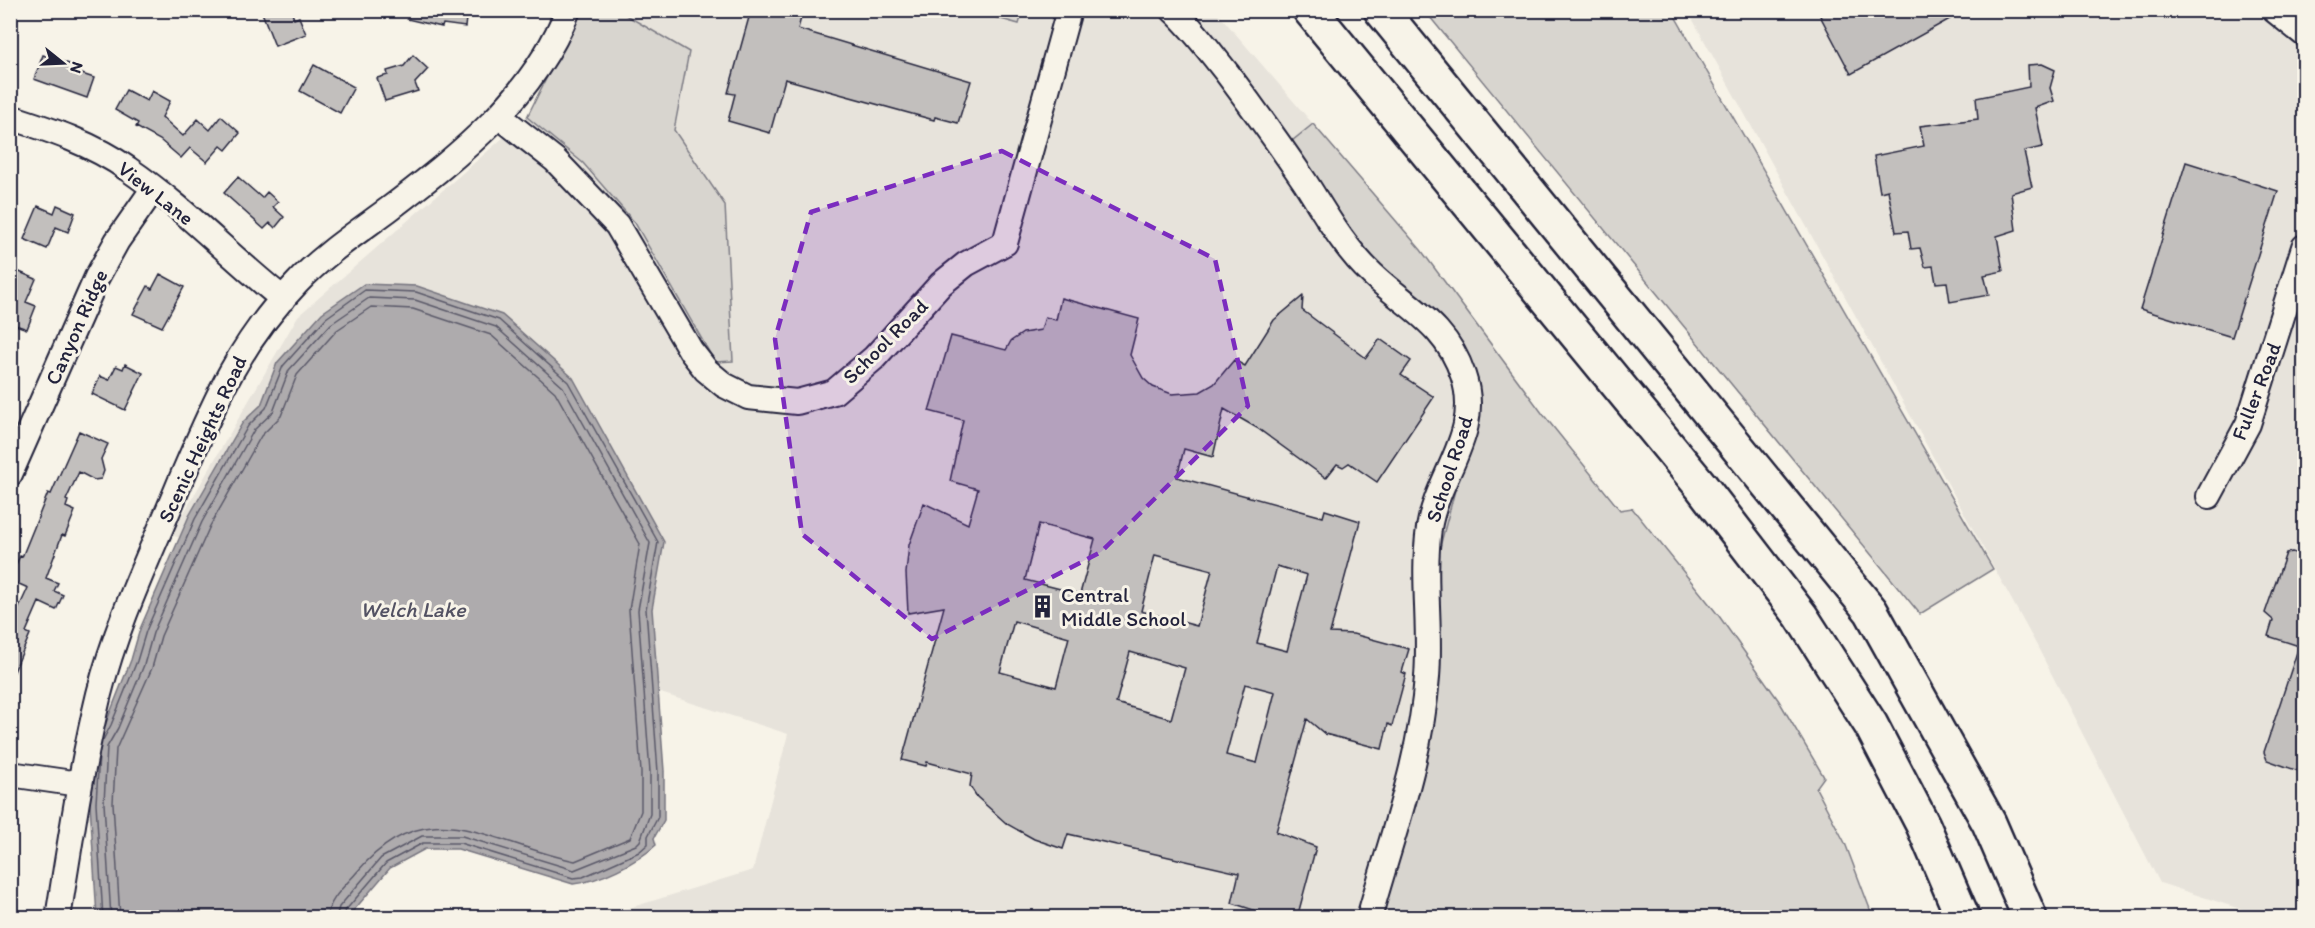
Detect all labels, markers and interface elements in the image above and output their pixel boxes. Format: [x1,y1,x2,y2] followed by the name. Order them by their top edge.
[33,33,93,93] north arrow
[66,59,87,76] text: N
[113,156,199,230] street label: View Lane
[39,265,113,389] street label: Canyon Ridge
[837,293,933,389] street label: School Road
[2226,338,2286,444] street label: Fuller Road
[152,352,252,526] street label: Scenic Heights Road
[1420,412,1478,525] street label: School Road
[1061,582,1186,631] place label: Central Middle School
[1030,593,1056,619] building icon: Central Middle School
[360,596,467,623] water label: Welch Lake

